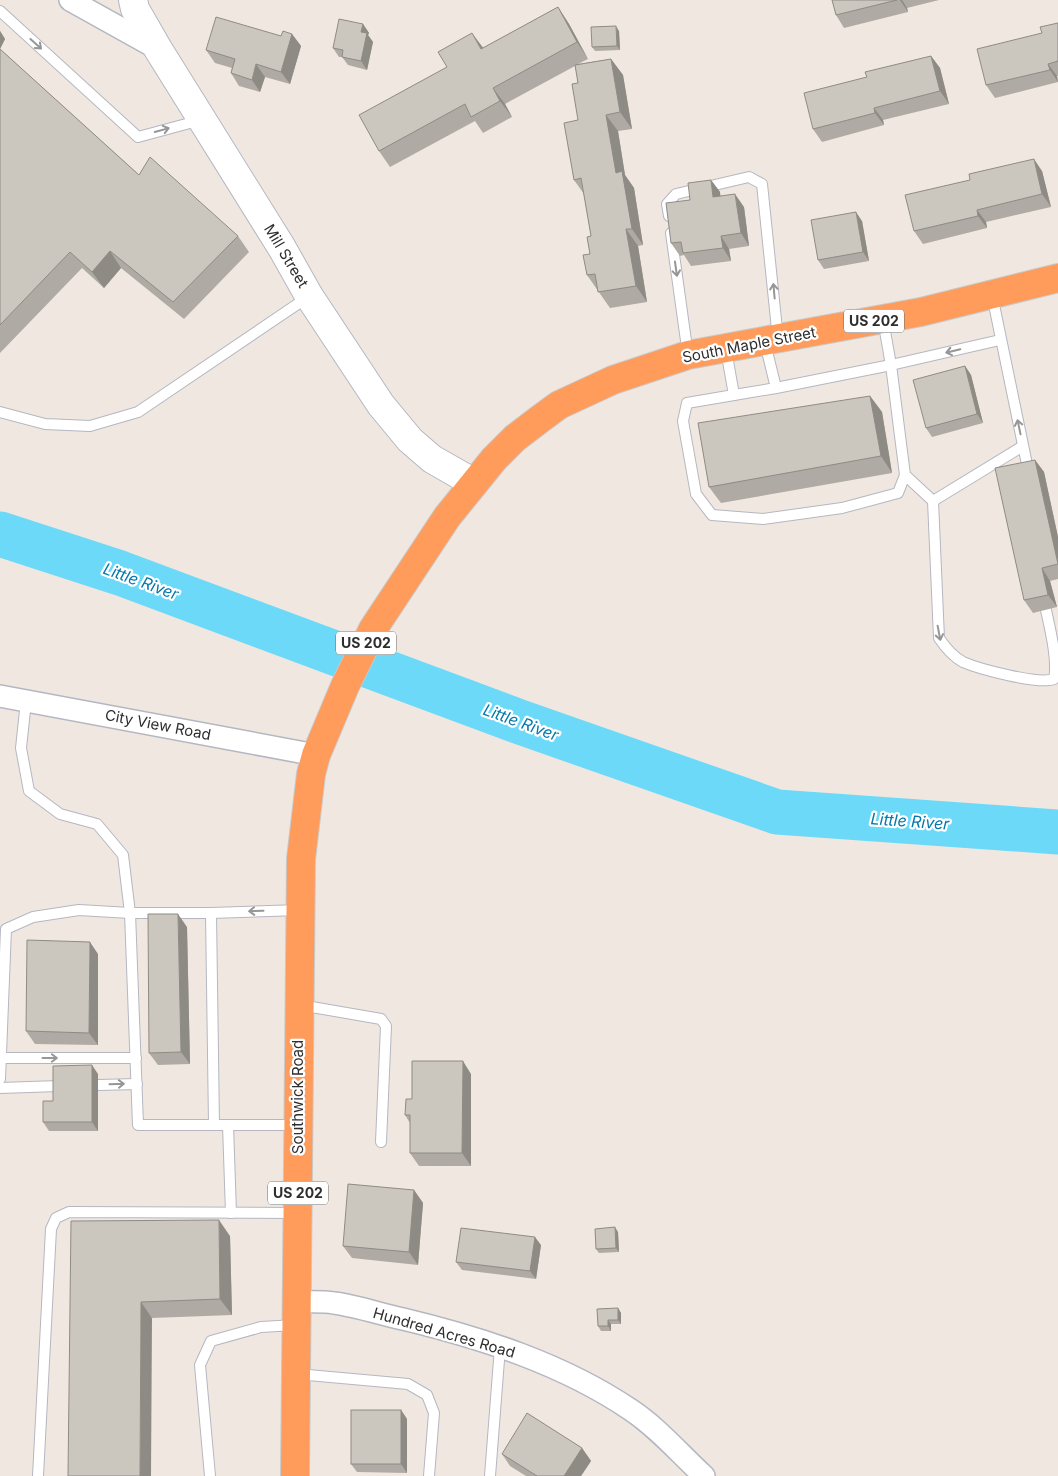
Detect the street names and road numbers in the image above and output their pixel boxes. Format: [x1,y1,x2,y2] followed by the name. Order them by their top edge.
[260,220,313,291] street label: Mill Street
[844,310,904,332] road number: US 202
[681,322,817,367] street label: South Maple Street
[336,632,396,654] road number: US 202
[103,705,213,744] street label: City View Road
[288,1040,307,1154] street label: Southwick Road
[268,1182,328,1204] road number: US 202
[371,1303,517,1362] street label: Hundred Acres Road

